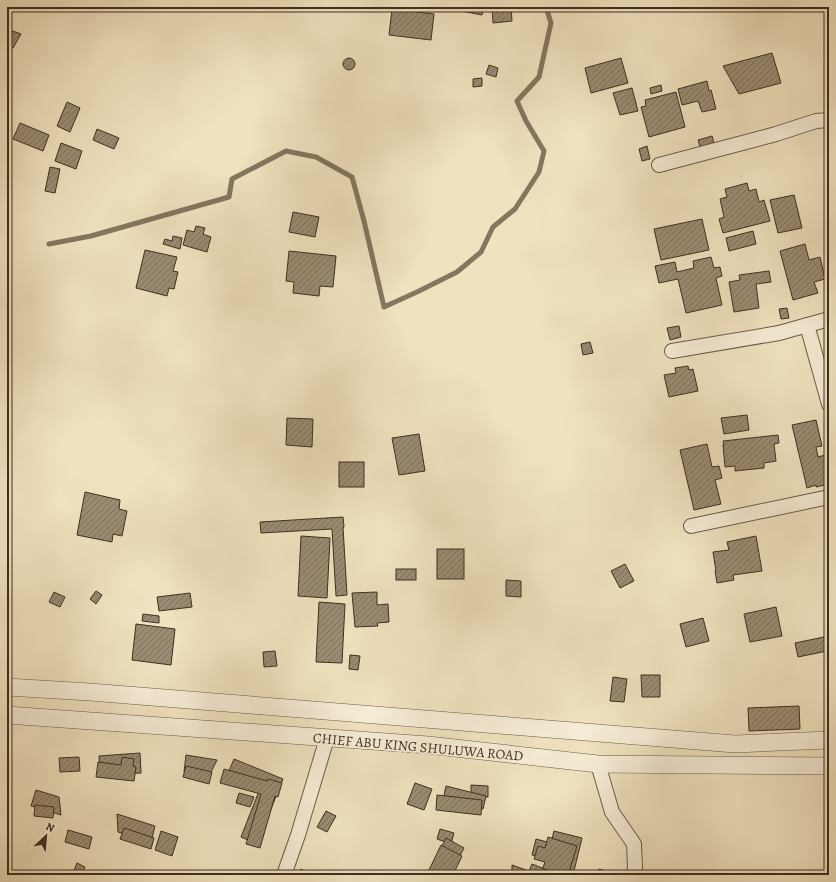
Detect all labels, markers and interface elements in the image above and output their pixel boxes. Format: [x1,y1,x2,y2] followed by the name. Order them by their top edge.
[312,728,524,766] street label: CHIEF ABU KING SHULUWA ROAD
[26,816,66,856] north arrow
[43,819,57,836] text: N

